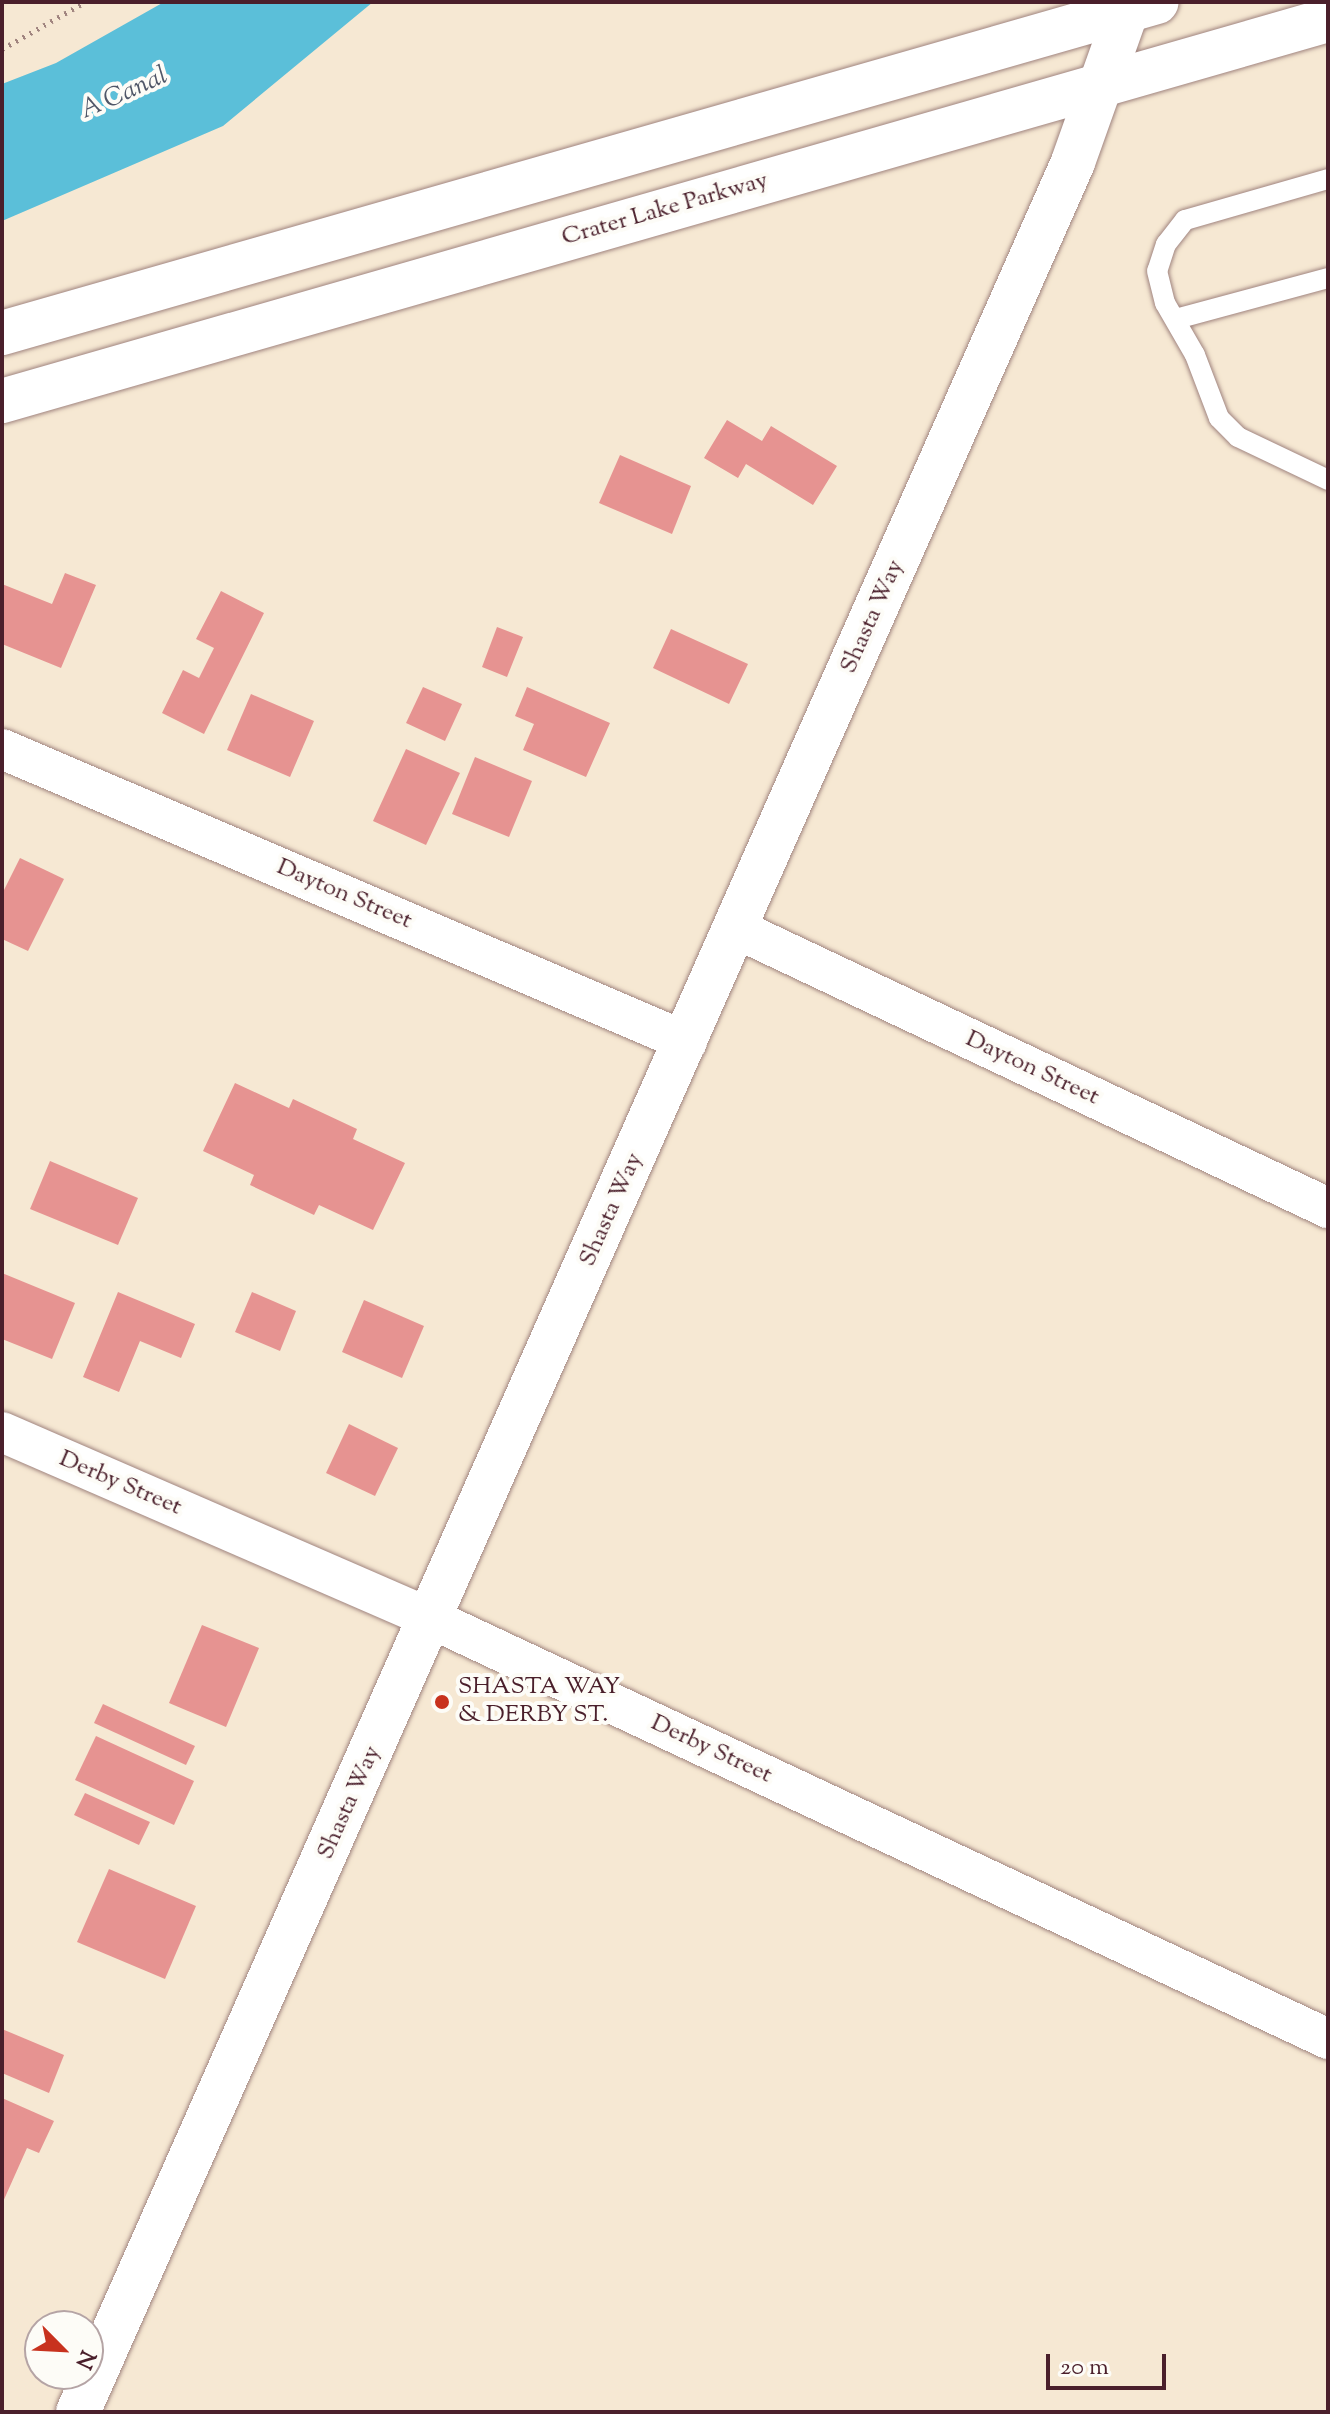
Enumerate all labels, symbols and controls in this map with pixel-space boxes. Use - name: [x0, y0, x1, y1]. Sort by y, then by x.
- water label: A Canal: [76, 61, 172, 127]
- street label: Crater Lake Parkway: [559, 167, 771, 253]
- street label: Shasta Way: [835, 556, 911, 678]
- street label: Dayton Street: [272, 854, 416, 936]
- street label: Dayton Street: [961, 1025, 1103, 1113]
- street label: Shasta Way: [574, 1149, 650, 1271]
- street label: Derby Street: [54, 1445, 186, 1523]
- place label: SHASTA WAY & DERBY ST.: [458, 1674, 620, 1730]
- marker: SHASTA WAY & DERBY ST.: [433, 1693, 451, 1711]
- street label: Derby Street: [646, 1709, 776, 1791]
- street label: Shasta Way: [312, 1742, 388, 1864]
- north arrow: [24, 2310, 104, 2390]
- scale bar: [1050, 2338, 1170, 2388]
- text: N: [66, 2344, 102, 2373]
- text: 20 m: [1060, 2351, 1109, 2385]

